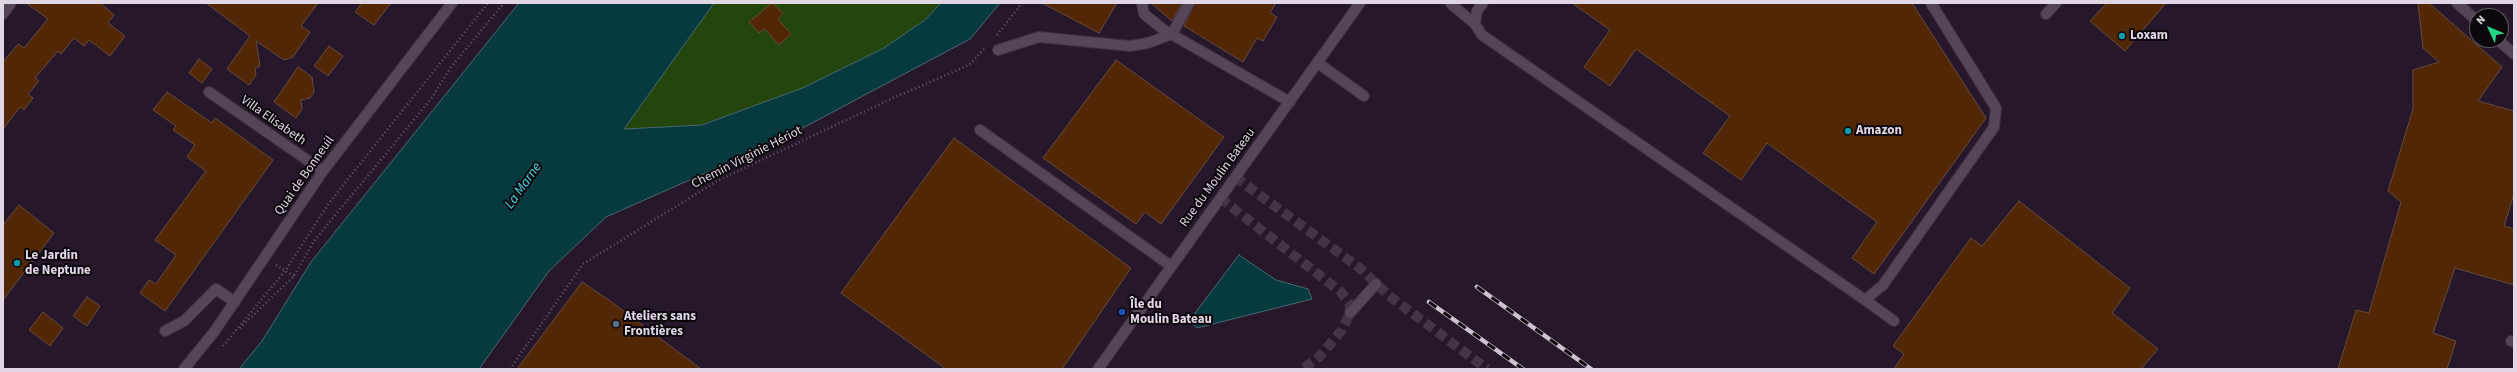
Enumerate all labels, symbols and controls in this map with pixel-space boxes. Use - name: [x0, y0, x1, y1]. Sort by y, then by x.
- north arrow: [2469, 8, 2509, 48]
- text: N: [2473, 12, 2489, 28]
- place label: Loxam: [2130, 28, 2168, 44]
- marker: Loxam: [2117, 31, 2127, 41]
- street label: Villa Elisabeth: [237, 93, 309, 149]
- street label: Chemin Virginie Hériot: [689, 123, 805, 193]
- place label: Amazon: [1856, 123, 1902, 139]
- street label: Rue du Moulin Bateau: [1177, 126, 1259, 230]
- marker: Amazon: [1843, 126, 1853, 136]
- street label: Quai de Bonneuil: [272, 133, 338, 219]
- water label: La Marne: [502, 160, 546, 212]
- place label: Le Jardin de Neptune: [25, 248, 91, 279]
- marker: Le Jardin de Neptune: [12, 258, 22, 268]
- place label: Île du Moulin Bateau: [1130, 297, 1212, 328]
- marker: Île du Moulin Bateau: [1117, 307, 1127, 317]
- place label: Ateliers sans Frontières: [624, 309, 696, 340]
- marker: Ateliers sans Frontières: [611, 319, 621, 329]

